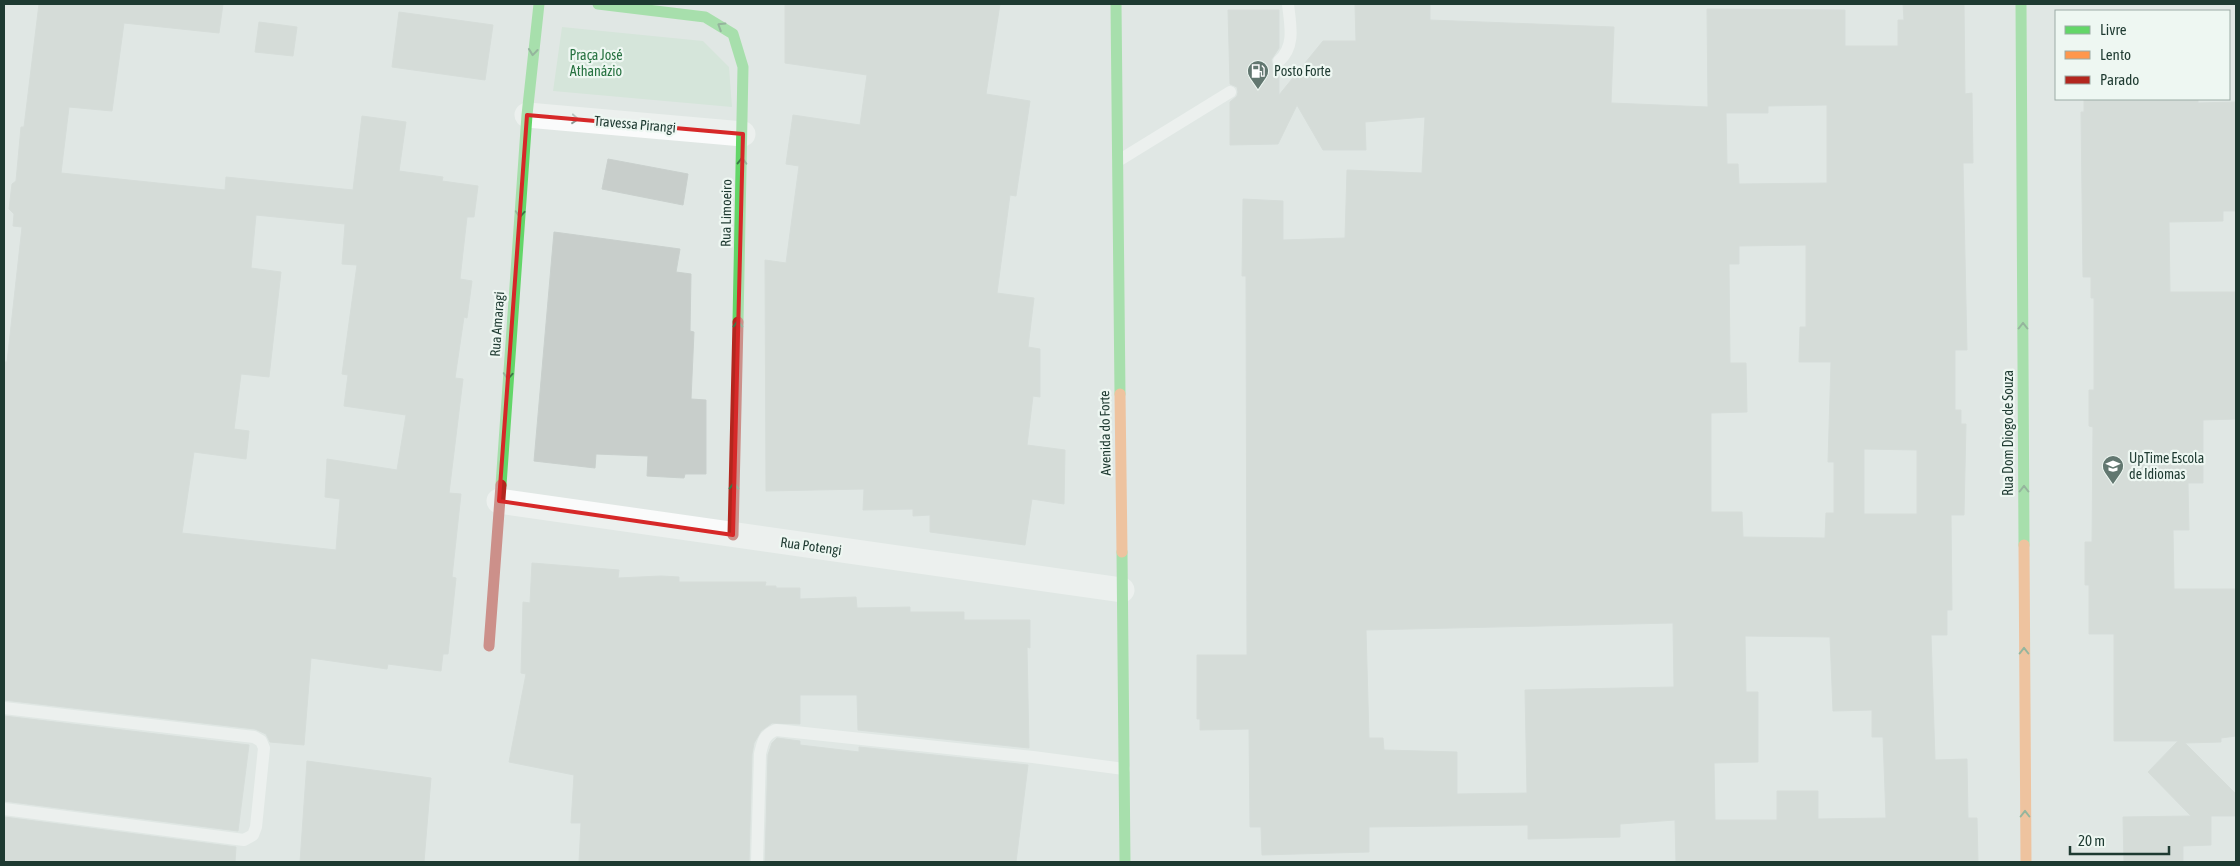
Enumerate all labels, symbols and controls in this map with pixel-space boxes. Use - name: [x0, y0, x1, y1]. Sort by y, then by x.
- legend: [2055, 10, 2230, 100]
- text: Livre: [2100, 21, 2127, 38]
- one-way arrow: [717, 23, 726, 33]
- text: Lento: [2100, 46, 2131, 63]
- park label: Praça José Athanázio: [569, 47, 623, 79]
- one-way arrow: [528, 49, 539, 57]
- fuel station icon: Posto Forte: [1246, 59, 1270, 90]
- place label: Posto Forte: [1274, 63, 1331, 79]
- text: Parado: [2100, 71, 2139, 88]
- street label: Travessa Pirangi: [593, 112, 677, 136]
- one-way arrow: [571, 113, 579, 124]
- one-way arrow: [737, 157, 747, 165]
- street label: Rua Limoeiro: [717, 179, 735, 247]
- one-way arrow: [514, 210, 525, 218]
- street label: Rua Amaragi: [487, 291, 507, 357]
- one-way arrow: [733, 320, 743, 328]
- one-way arrow: [2018, 322, 2028, 330]
- street label: Rua Dom Diogo de Souza: [2000, 370, 2016, 496]
- one-way arrow: [503, 372, 514, 380]
- street label: Avenida do Forte: [1096, 390, 1114, 476]
- place label: UpTime Escola de Idiomas: [2129, 450, 2204, 482]
- school or university icon: UpTime Escola de Idiomas: [2101, 454, 2125, 485]
- one-way arrow: [729, 482, 739, 490]
- one-way arrow: [2019, 484, 2029, 492]
- street label: Rua Potengi: [779, 534, 843, 558]
- one-way arrow: [2019, 647, 2029, 654]
- one-way arrow: [2020, 809, 2030, 817]
- scale bar: [2070, 824, 2169, 856]
- text: 20 m: [2078, 832, 2105, 849]

